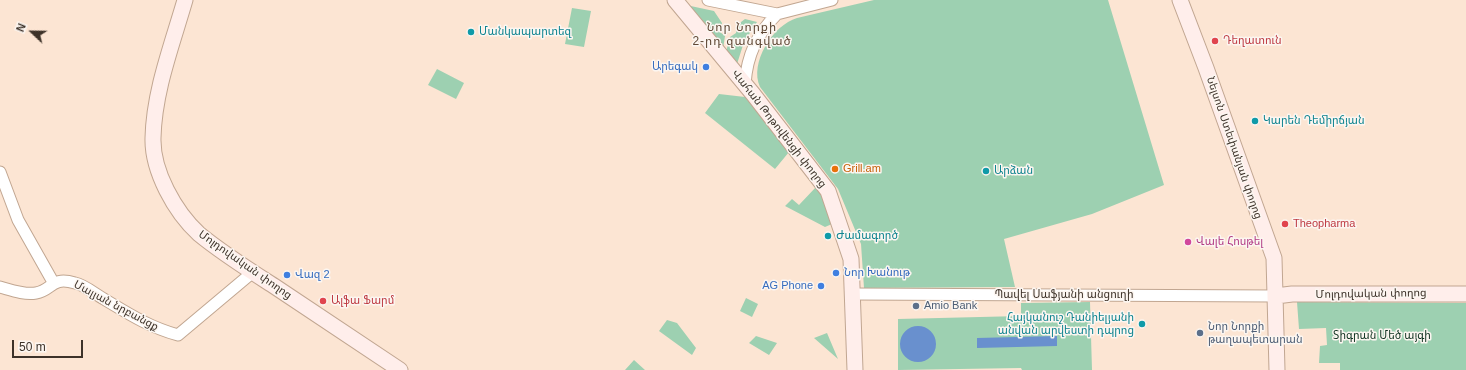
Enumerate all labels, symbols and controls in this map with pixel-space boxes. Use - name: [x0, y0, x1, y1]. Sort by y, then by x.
- north arrow: [12, 12, 52, 52]
- district label: Նոր Նորքի 2-րդ զանգված: [692, 21, 792, 49]
- text: N: [14, 22, 28, 33]
- place label: Մանկապարտեզ: [479, 25, 571, 39]
- marker: Մանկապարտեզ: [466, 27, 476, 37]
- place label: Դեղատուն: [1223, 34, 1281, 48]
- marker: Դեղատուն: [1210, 36, 1220, 46]
- place label: Արեգակ: [652, 60, 698, 74]
- marker: Արեգակ: [701, 62, 711, 72]
- street label: Վահան Թոթովենցի փողոց: [729, 67, 829, 191]
- street label: Նելսոն Ստեփանյան փողոց: [1203, 75, 1265, 221]
- place label: Կարեն Դեմիրճյան: [1263, 114, 1365, 128]
- marker: Կարեն Դեմիրճյան: [1250, 116, 1260, 126]
- place label: Grill.am: [843, 162, 881, 176]
- marker: Grill.am: [830, 164, 840, 174]
- place label: Արձան: [994, 164, 1033, 178]
- marker: Արձան: [981, 166, 991, 176]
- place label: Theopharma: [1293, 217, 1355, 231]
- marker: Theopharma: [1280, 219, 1290, 229]
- street label: Մոլդովական փողոց: [196, 228, 294, 302]
- place label: Ժամագործ: [836, 229, 898, 243]
- marker: Ժամագործ: [823, 231, 833, 241]
- place label: Վալե Հոսթել: [1196, 235, 1263, 249]
- marker: Վալե Հոսթել: [1183, 237, 1193, 247]
- place label: Նոր Խանութ: [844, 266, 910, 280]
- place label: Վազ 2: [295, 268, 330, 282]
- marker: Նոր Խանութ: [831, 268, 841, 278]
- marker: Վազ 2: [282, 270, 292, 280]
- street label: Մալյան նրբանցք: [71, 278, 161, 334]
- place label: AG Phone: [762, 279, 813, 293]
- marker: AG Phone: [816, 281, 826, 291]
- street label: Մոլդովական փողոց: [1315, 286, 1427, 302]
- street label: Պավել Սաֆյանի անցուղի: [994, 288, 1134, 302]
- place label: Ալֆա Ֆարմ: [331, 294, 394, 308]
- marker: Ալֆա Ֆարմ: [318, 296, 328, 306]
- place label: Amio Bank: [924, 299, 977, 313]
- marker: Amio Bank: [911, 301, 921, 311]
- place label: Հայկանուշ Դանիելյանի անվան արվեստի դպրոց: [998, 311, 1134, 337]
- marker: Հայկանուշ Դանիելյանի անվան արվեստի դպրոց: [1137, 319, 1147, 329]
- place label: Նոր Նորքի թաղապետարան: [1208, 320, 1303, 346]
- marker: Նոր Նորքի թաղապետարան: [1195, 328, 1205, 338]
- park label: Տիգրան Մեծ այգի: [1333, 329, 1431, 343]
- scale bar: [14, 332, 85, 358]
- text: 50 m: [19, 340, 46, 354]

